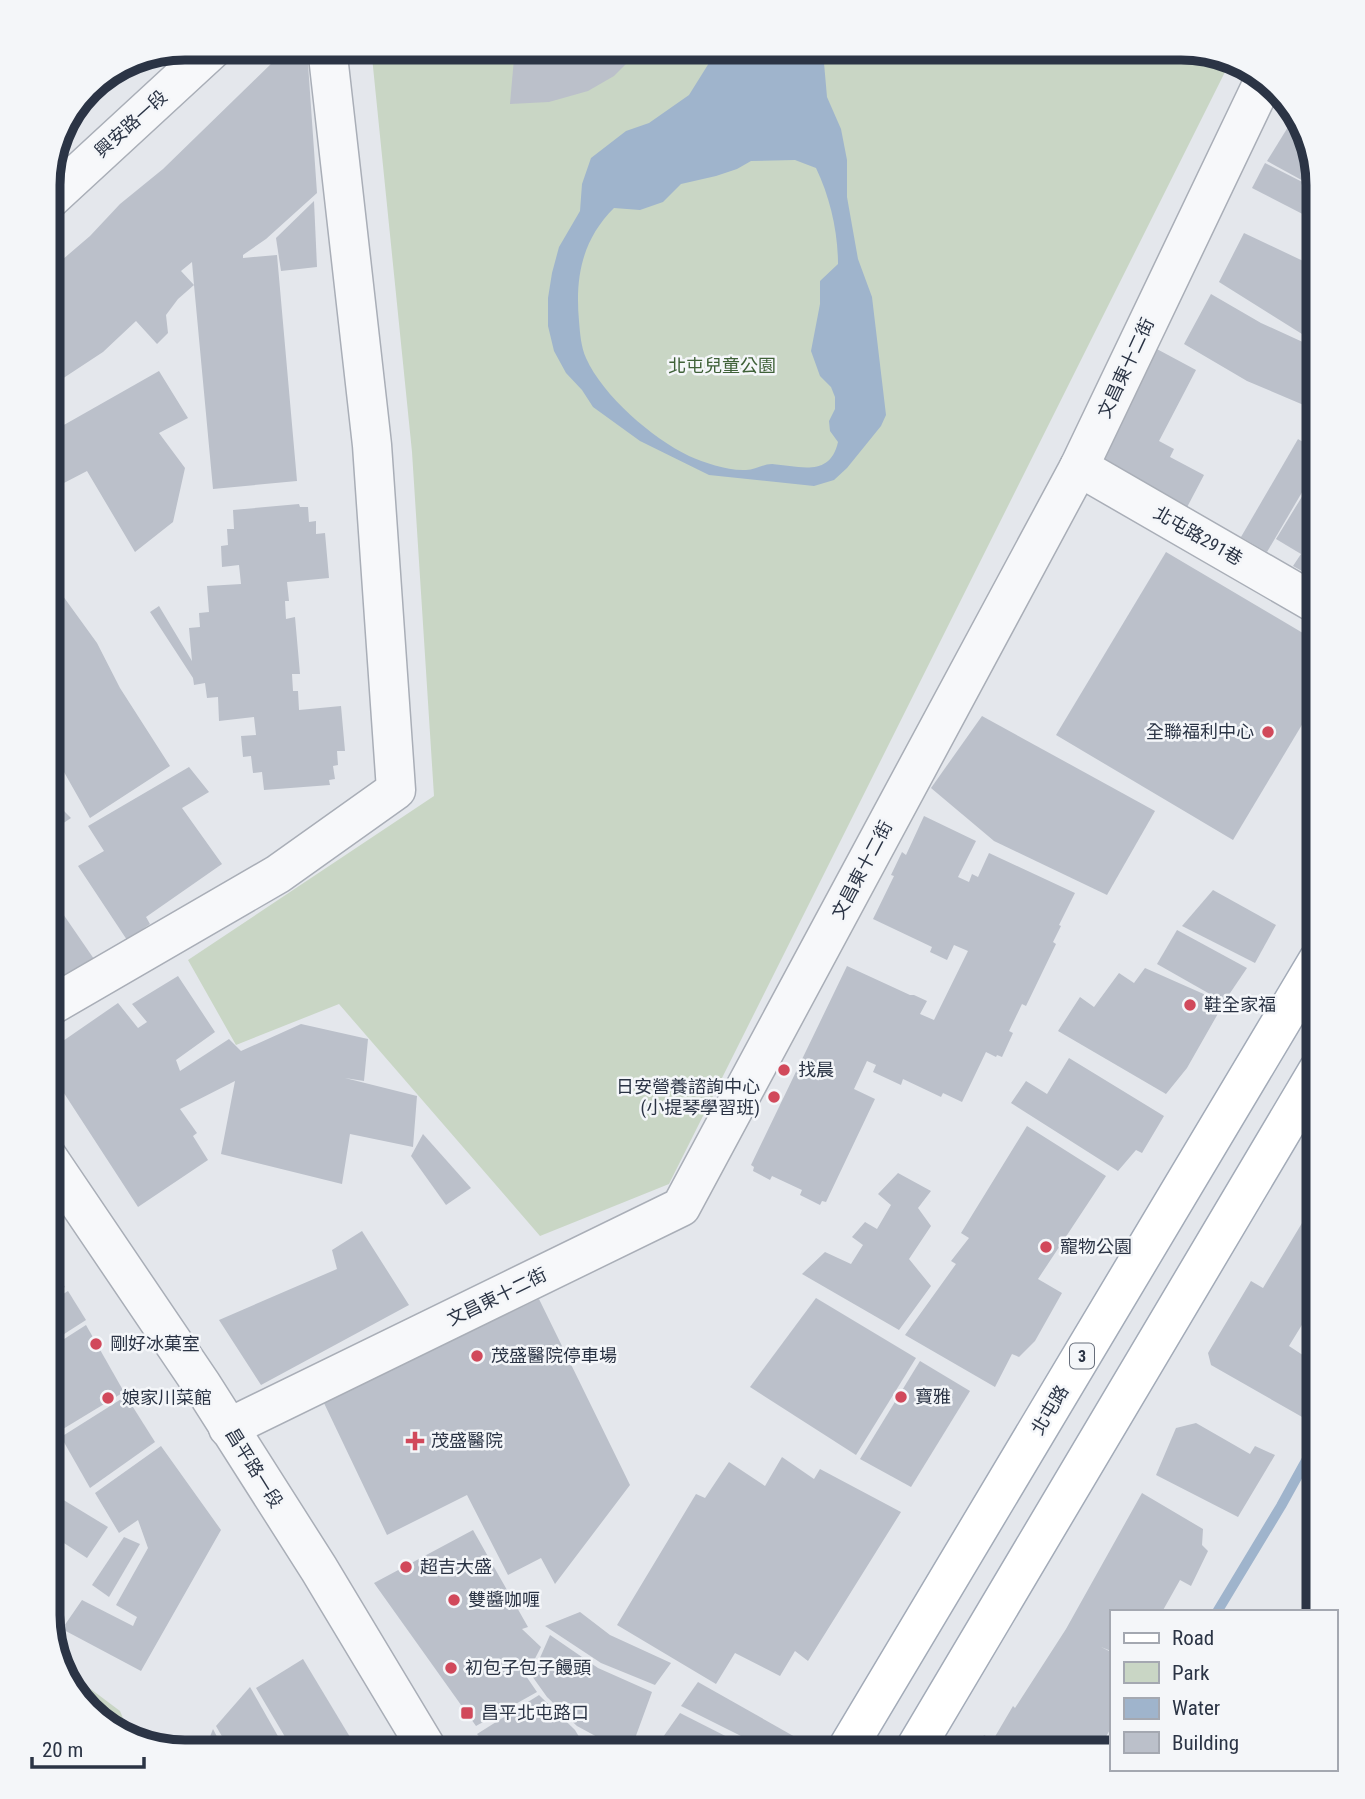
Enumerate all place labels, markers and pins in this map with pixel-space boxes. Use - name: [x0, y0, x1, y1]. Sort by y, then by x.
- place label: 全聯福利中心: [1146, 721, 1254, 742]
- marker: 全聯福利中心: [1260, 724, 1276, 740]
- place label: 鞋全家福: [1204, 994, 1276, 1015]
- marker: 鞋全家福: [1182, 997, 1198, 1013]
- place label: 找晨: [798, 1059, 834, 1080]
- marker: 找晨: [776, 1062, 792, 1078]
- place label: 日安營養諮詢中心 (小提琴學習班): [616, 1076, 760, 1119]
- marker: 日安營養諮詢中心 (小提琴學習班): [766, 1089, 782, 1105]
- place label: 寵物公園: [1060, 1236, 1132, 1257]
- marker: 寵物公園: [1038, 1239, 1054, 1255]
- place label: 剛好冰菓室: [110, 1333, 200, 1354]
- marker: 剛好冰菓室: [88, 1336, 104, 1352]
- place label: 茂盛醫院停車場: [491, 1345, 617, 1366]
- marker: 茂盛醫院停車場: [469, 1348, 485, 1364]
- place label: 寶雅: [915, 1386, 951, 1407]
- place label: 娘家川菜館: [122, 1387, 212, 1408]
- marker: 寶雅: [893, 1389, 909, 1405]
- marker: 娘家川菜館: [100, 1390, 116, 1406]
- place label: 茂盛醫院: [431, 1430, 503, 1451]
- marker: 茂盛醫院: [405, 1431, 425, 1451]
- place label: 超吉大盛: [420, 1556, 492, 1577]
- marker: 超吉大盛: [398, 1559, 414, 1575]
- place label: 雙醬咖喱: [468, 1589, 540, 1610]
- marker: 雙醬咖喱: [446, 1592, 462, 1608]
- place label: 初包子包子饅頭: [465, 1657, 591, 1678]
- marker: 初包子包子饅頭: [443, 1660, 459, 1676]
- place label: 昌平北屯路口: [481, 1702, 589, 1723]
- marker: 昌平北屯路口: [459, 1705, 475, 1721]

